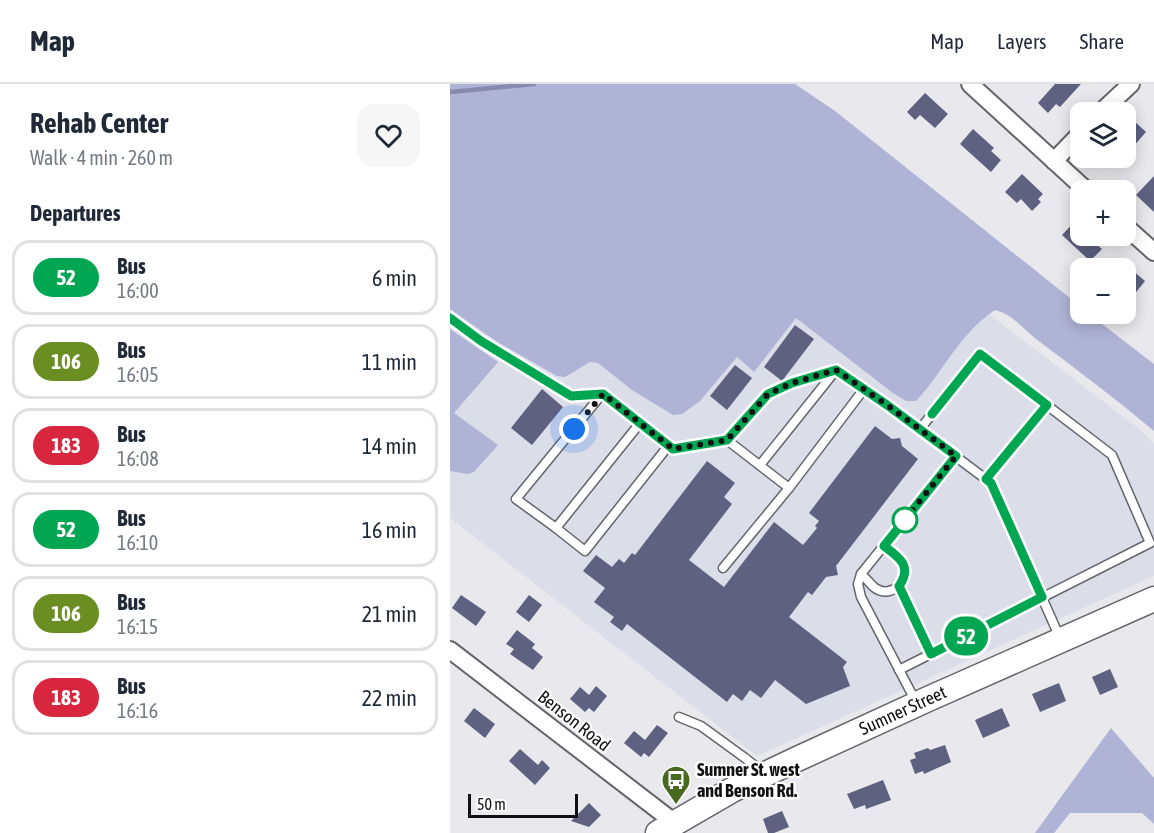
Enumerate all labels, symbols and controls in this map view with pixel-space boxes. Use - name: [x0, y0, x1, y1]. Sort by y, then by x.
- text: Map: [30, 25, 75, 57]
- text: Map: [930, 29, 964, 53]
- text: Layers: [997, 29, 1047, 53]
- text: Share: [1080, 29, 1124, 53]
- map controls: [1070, 102, 1136, 324]
- button: layers: [1070, 102, 1136, 168]
- button: heart: [357, 104, 420, 167]
- text: Rehab Center: [30, 107, 168, 139]
- text: Walk · 4 min · 260 m: [30, 146, 173, 169]
- button: +: [1070, 180, 1136, 246]
- text: Departures: [30, 200, 120, 226]
- text: Bus: [117, 253, 146, 279]
- button: −: [1070, 258, 1136, 324]
- text: 52: [56, 265, 76, 289]
- text: 6 min: [372, 265, 417, 291]
- text: 16:00: [117, 279, 159, 302]
- text: Bus: [117, 337, 146, 363]
- text: 106: [51, 349, 81, 373]
- text: 11 min: [362, 349, 417, 375]
- text: 16:05: [117, 363, 159, 386]
- your location: [559, 414, 589, 444]
- text: Bus: [117, 421, 146, 447]
- text: 183: [51, 433, 81, 457]
- text: 14 min: [362, 433, 417, 459]
- text: 16:08: [117, 447, 159, 470]
- text: Bus: [117, 505, 146, 531]
- unlabelled marker: [892, 507, 918, 533]
- text: 52: [56, 517, 76, 541]
- text: 16 min: [362, 517, 417, 543]
- text: 16:10: [117, 531, 158, 554]
- text: Bus: [117, 589, 146, 615]
- text: 106: [51, 601, 81, 625]
- text: 21 min: [362, 601, 417, 627]
- text: 16:15: [117, 615, 158, 638]
- line badge: 52: [939, 616, 993, 656]
- text: 52: [956, 624, 976, 648]
- text: Bus: [117, 673, 146, 699]
- street label: Sumner Street: [856, 681, 949, 739]
- text: 183: [51, 685, 81, 709]
- text: 22 min: [362, 685, 417, 711]
- street label: Benson Road: [534, 686, 615, 755]
- text: 16:16: [117, 699, 158, 722]
- place label: Sumner St. west and Benson Rd.: [697, 759, 800, 801]
- bus stop icon: Sumner St. west and Benson Rd.: [660, 764, 692, 806]
- scale bar: [468, 791, 578, 818]
- text: 50 m: [477, 795, 506, 813]

